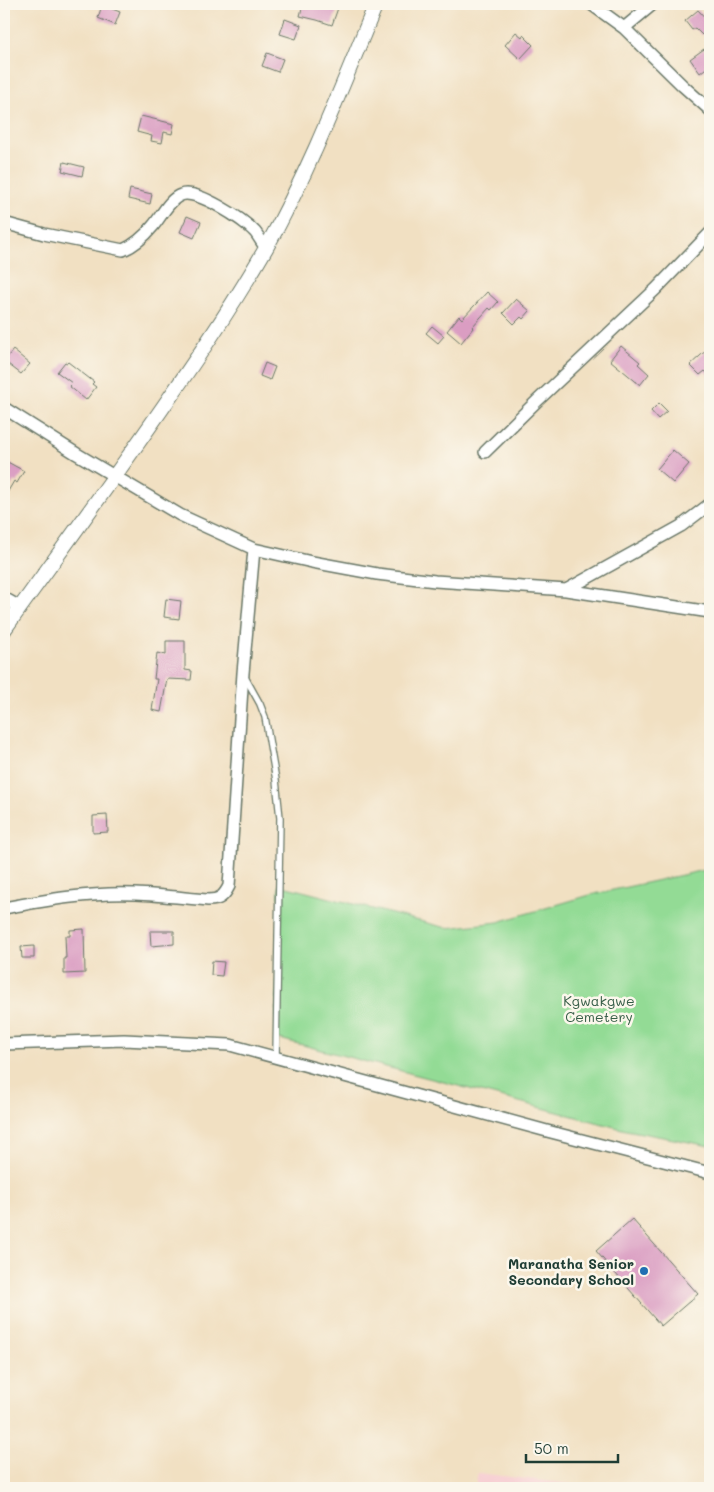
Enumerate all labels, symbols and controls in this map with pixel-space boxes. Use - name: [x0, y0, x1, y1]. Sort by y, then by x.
- park label: Kgwakgwe Cemetery: [563, 991, 635, 1026]
- place label: Maranatha Senior Secondary School: [508, 1254, 634, 1289]
- marker: Maranatha Senior Secondary School: [638, 1265, 650, 1277]
- scale bar: [526, 1432, 619, 1464]
- text: 50 m: [534, 1438, 569, 1458]

